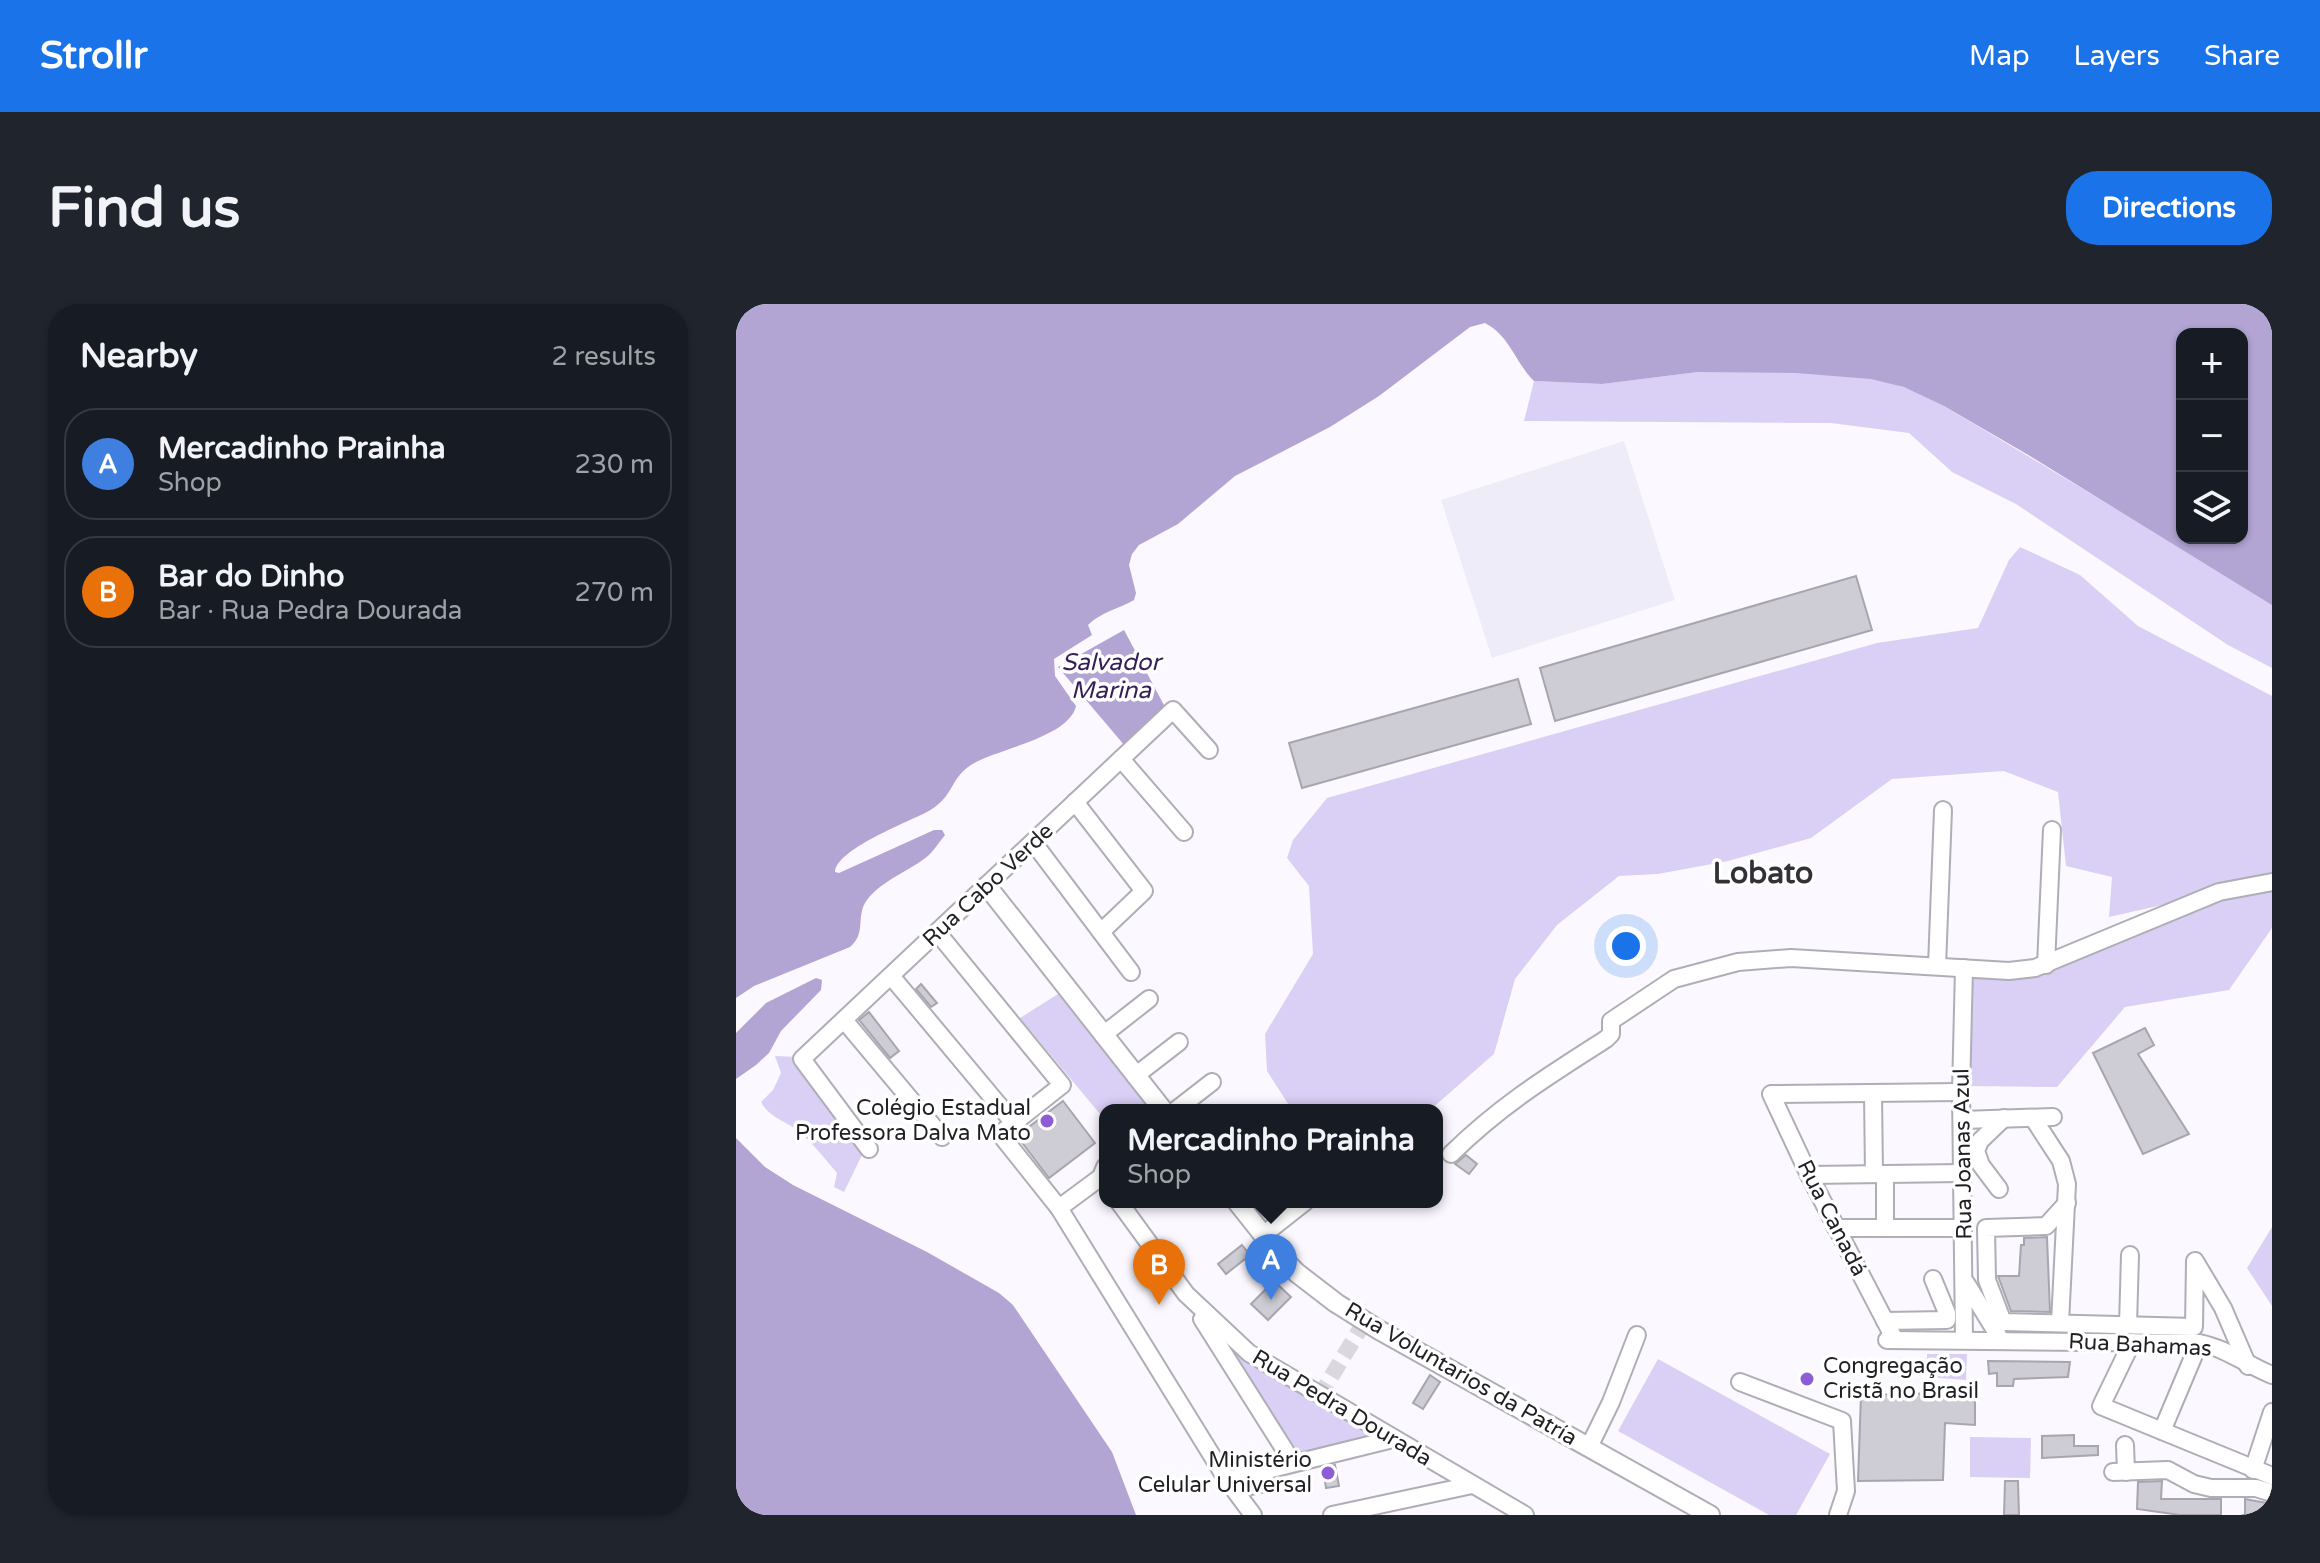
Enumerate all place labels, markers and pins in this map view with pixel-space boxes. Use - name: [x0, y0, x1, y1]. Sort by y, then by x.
- place label: Colégio Estadual Professora Dalva Mato: [795, 1095, 1031, 1146]
- marker: Colégio Estadual Professora Dalva Mato: [1038, 1112, 1056, 1130]
- pin: A: [1245, 1234, 1297, 1300]
- pin: B: [1133, 1239, 1185, 1305]
- place label: Congregação Cristã no Brasil: [1823, 1353, 1979, 1404]
- marker: Congregação Cristã no Brasil: [1798, 1370, 1816, 1388]
- place label: Ministério Celular Universal: [1138, 1447, 1312, 1498]
- marker: Ministério Celular Universal: [1319, 1464, 1337, 1482]

